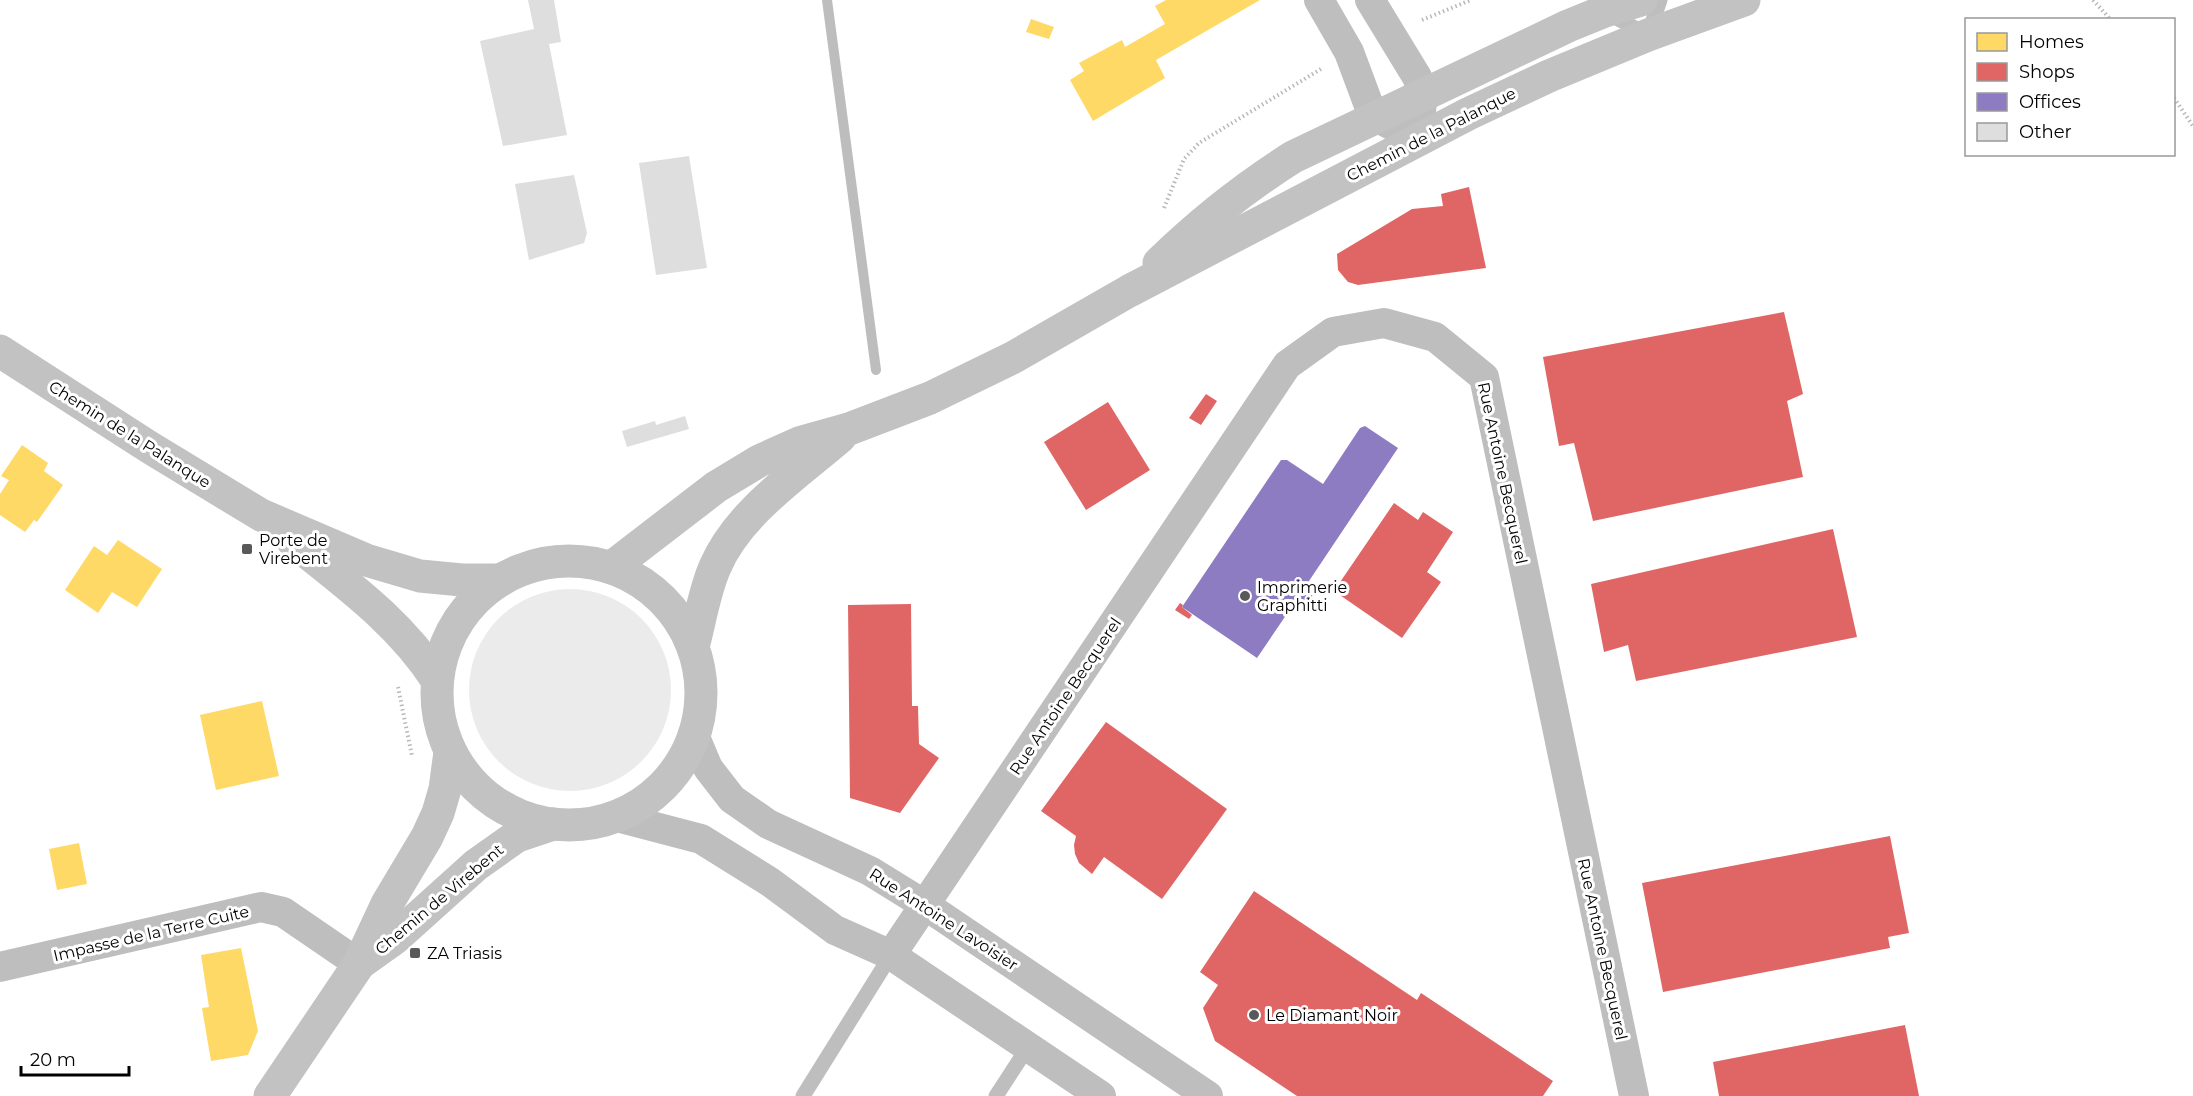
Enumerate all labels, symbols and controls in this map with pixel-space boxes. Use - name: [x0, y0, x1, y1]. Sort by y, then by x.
- legend: [1965, 18, 2175, 156]
- text: Homes: [2019, 31, 2084, 53]
- text: Shops: [2019, 61, 2075, 83]
- street label: Chemin de la Palanque: [1343, 83, 1519, 185]
- text: Offices: [2019, 91, 2081, 113]
- text: Other: [2019, 121, 2072, 143]
- street label: Chemin de la Palanque: [45, 377, 214, 492]
- street label: Rue Antoine Becquerel: [1474, 380, 1531, 566]
- place label: Porte de Virebent: [259, 531, 328, 568]
- marker: Porte de Virebent: [240, 542, 254, 556]
- place label: Imprimerie Graphitti: [1257, 578, 1347, 615]
- marker: Imprimerie Graphitti: [1238, 589, 1252, 603]
- street label: Rue Antoine Becquerel: [1006, 614, 1125, 779]
- street label: Chemin de Virebent: [371, 840, 508, 959]
- street label: Rue Antoine Becquerel: [1574, 856, 1631, 1042]
- street label: Rue Antoine Lavoisier: [866, 864, 1022, 975]
- street label: Impasse de la Terre Cuite: [51, 902, 251, 965]
- place label: ZA Triasis: [427, 944, 502, 963]
- marker: ZA Triasis: [408, 946, 422, 960]
- place label: Le Diamant Noir: [1266, 1006, 1398, 1025]
- marker: Le Diamant Noir: [1247, 1008, 1261, 1022]
- scale bar: [21, 1039, 129, 1077]
- text: 20 m: [30, 1049, 76, 1071]

